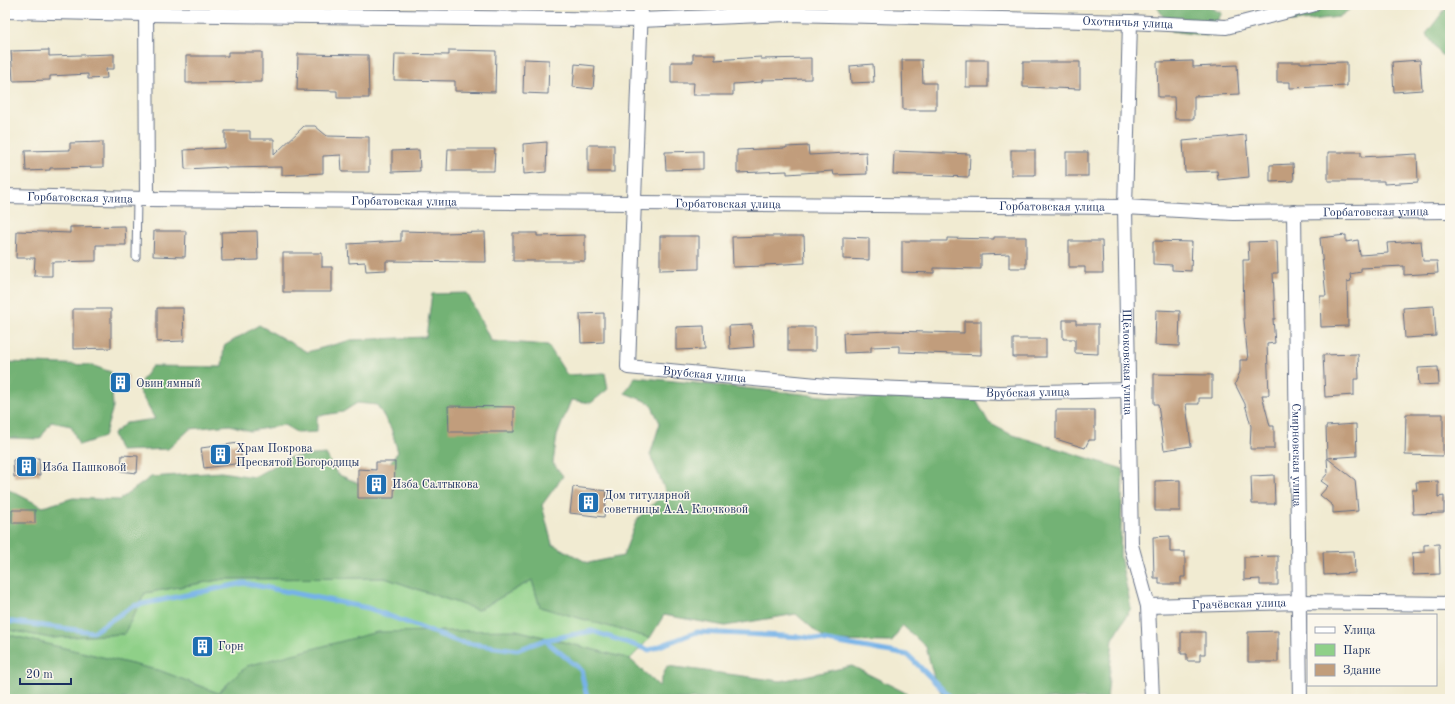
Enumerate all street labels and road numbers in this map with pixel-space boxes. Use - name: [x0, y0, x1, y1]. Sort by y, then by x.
- street label: Охотничья улица: [1082, 16, 1173, 31]
- street label: Горбатовская улица: [27, 191, 133, 206]
- street label: Горбатовская улица: [351, 196, 457, 209]
- street label: Горбатовская улица: [675, 198, 781, 211]
- street label: Горбатовская улица: [999, 201, 1105, 214]
- street label: Горбатовская улица: [1323, 206, 1429, 219]
- street label: Щёлоковская улица: [1120, 309, 1134, 415]
- street label: Врубская улица: [662, 365, 747, 385]
- street label: Врубская улица: [985, 386, 1070, 400]
- street label: Смирновская улица: [1289, 403, 1303, 507]
- street label: Грачёвская улица: [1191, 597, 1287, 612]

